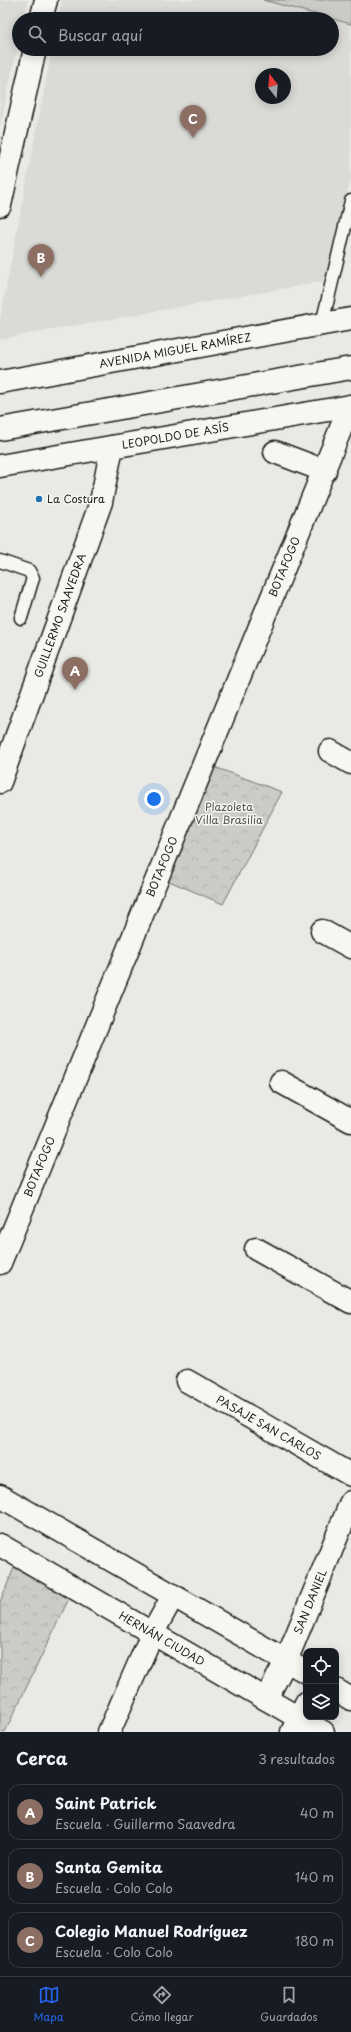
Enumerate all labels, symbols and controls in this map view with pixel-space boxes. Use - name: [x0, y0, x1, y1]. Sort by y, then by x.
- search box: [12, 12, 339, 56]
- icon: search: [26, 23, 48, 45]
- text: Buscar aquí: [58, 23, 142, 46]
- north arrow: [255, 68, 291, 104]
- pin: C: [180, 105, 206, 138]
- pin: B: [28, 244, 54, 277]
- street label: AVENIDA MIGUEL RAMÍREZ: [98, 328, 253, 372]
- street label: LEOPOLDO DE ASÍS: [121, 418, 230, 453]
- place label: La Costura: [47, 490, 105, 507]
- marker: La Costura: [34, 494, 44, 504]
- street label: BOTAFOGO: [264, 534, 304, 600]
- street label: GUILLERMO SAAVEDRA: [31, 552, 89, 680]
- pin: A: [62, 657, 88, 690]
- your location: [144, 789, 164, 809]
- park label: Plazoleta Villa Brasilia: [195, 798, 263, 828]
- street label: BOTAFOGO: [141, 834, 181, 900]
- street label: BOTAFOGO: [19, 1134, 59, 1199]
- street label: PASAJE SAN CARLOS: [213, 1390, 324, 1464]
- street label: SAN DANIEL: [289, 1567, 331, 1637]
- street label: HERNÁN CIUDAD: [116, 1607, 208, 1670]
- map controls: [303, 1648, 339, 1720]
- button: locate: [303, 1648, 339, 1684]
- button: layers: [303, 1684, 339, 1720]
- text: Cerca: [16, 1745, 67, 1771]
- text: 3 resultados: [258, 1749, 335, 1768]
- text: Saint Patrick: [55, 1791, 156, 1814]
- text: A: [25, 1803, 35, 1822]
- text: 40 m: [300, 1803, 334, 1822]
- text: Escuela · Guillermo Saavedra: [55, 1814, 236, 1833]
- text: Santa Gemita: [55, 1855, 163, 1878]
- text: B: [26, 1867, 34, 1886]
- text: 140 m: [295, 1867, 334, 1886]
- text: Escuela · Colo Colo: [55, 1878, 173, 1897]
- text: Colegio Manuel Rodríguez: [55, 1919, 248, 1942]
- text: C: [25, 1931, 35, 1950]
- text: 180 m: [295, 1931, 334, 1950]
- text: Escuela · Colo Colo: [55, 1942, 173, 1961]
- tab: Mapa: [33, 1984, 64, 2025]
- tab: Cómo llegar: [131, 1984, 193, 2025]
- tab: Guardados: [260, 1984, 318, 2025]

